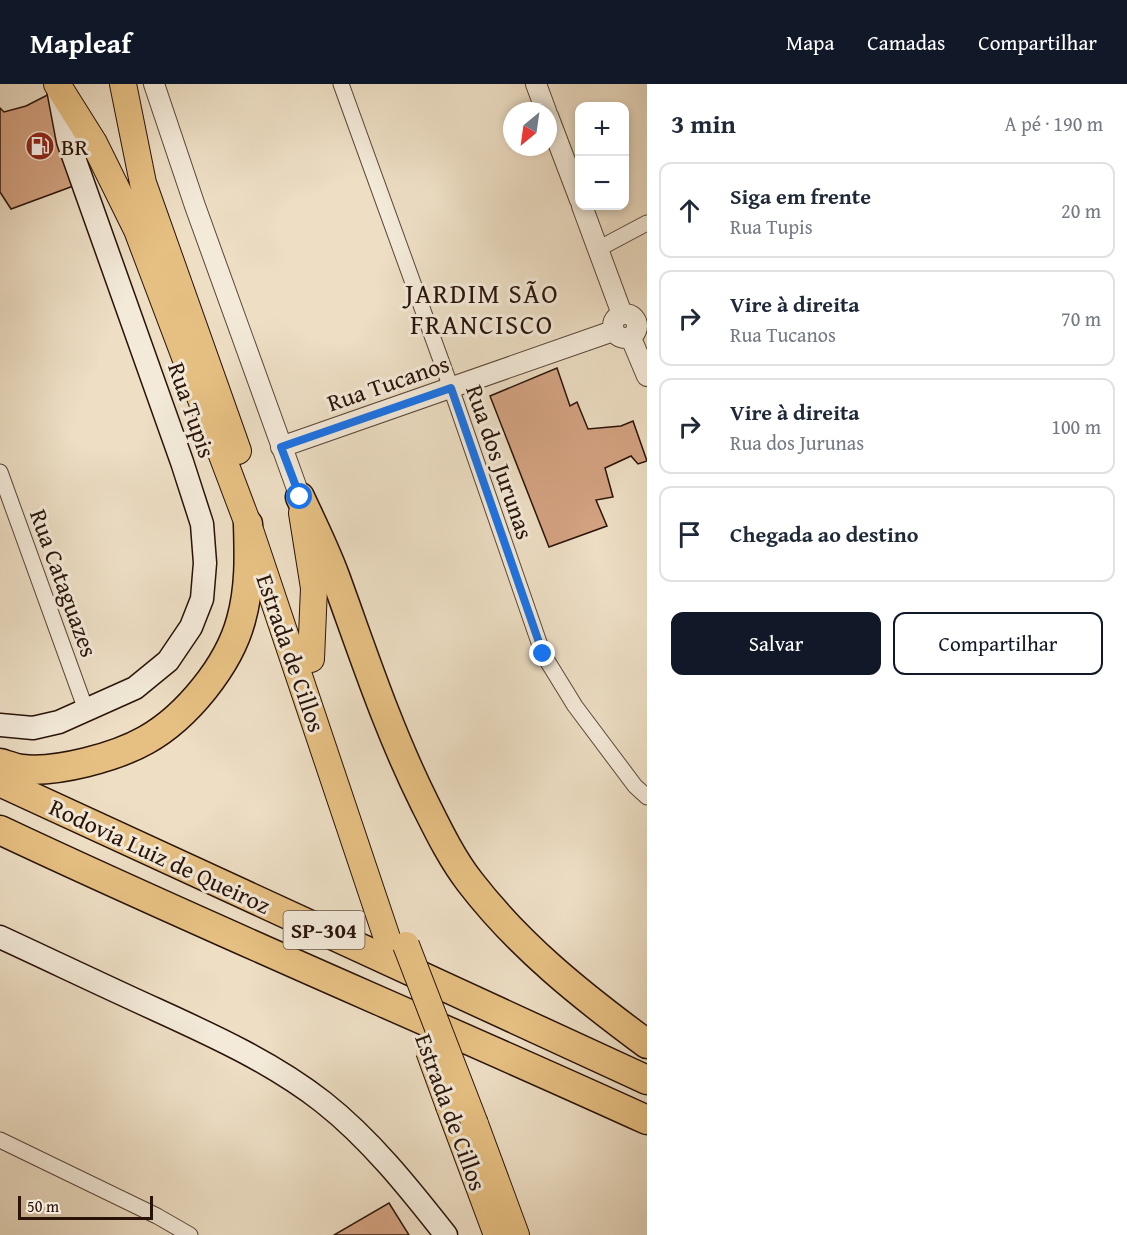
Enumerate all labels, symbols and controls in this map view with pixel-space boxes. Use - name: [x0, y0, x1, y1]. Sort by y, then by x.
- text: Mapleaf: [30, 22, 131, 63]
- text: Mapa: [786, 27, 834, 58]
- text: Camadas: [867, 27, 945, 58]
- text: Compartilhar: [978, 27, 1097, 58]
- north arrow: [503, 102, 557, 156]
- map controls: [575, 102, 629, 210]
- button: +: [575, 102, 629, 156]
- text: 3 min: [671, 104, 736, 143]
- text: A pé · 190 m: [1005, 109, 1103, 138]
- place label: BR: [61, 129, 89, 164]
- fuel station icon: BR: [24, 130, 56, 162]
- button: −: [575, 156, 629, 210]
- text: Siga em frente: [730, 180, 871, 212]
- icon: ahead: [673, 194, 706, 227]
- text: 20 m: [1061, 196, 1101, 225]
- text: Rua Tupis: [730, 212, 813, 241]
- district label: JARDIM SÃO FRANCISCO: [402, 273, 559, 344]
- text: Vire à direita: [730, 288, 860, 320]
- icon: right: [673, 302, 706, 335]
- text: 70 m: [1061, 304, 1101, 333]
- text: Rua Tucanos: [730, 320, 836, 349]
- street label: Rua Tucanos: [322, 346, 454, 420]
- street label: Rua Tupis: [159, 357, 225, 463]
- street label: Rua dos Jurunas: [457, 380, 543, 544]
- text: Vire à direita: [730, 396, 860, 428]
- icon: right: [673, 410, 706, 443]
- text: 100 m: [1051, 412, 1101, 441]
- text: Rua dos Jurunas: [730, 428, 864, 457]
- route start: [286, 483, 312, 509]
- street label: Rua Cataguazes: [21, 504, 107, 662]
- icon: arrive: [673, 518, 706, 551]
- text: Chegada ao destino: [730, 518, 918, 550]
- street label: Estrada de Cillos: [248, 569, 334, 737]
- button: Salvar: [671, 612, 881, 675]
- button: Compartilhar: [893, 612, 1103, 675]
- route end: [529, 640, 555, 666]
- street label: Rodovia Luiz de Queiroz: [44, 789, 276, 923]
- road number: SP-304: [284, 911, 364, 949]
- street label: Estrada de Cillos: [406, 1029, 496, 1195]
- scale bar: [18, 1193, 153, 1220]
- text: 50 m: [27, 1194, 59, 1218]

